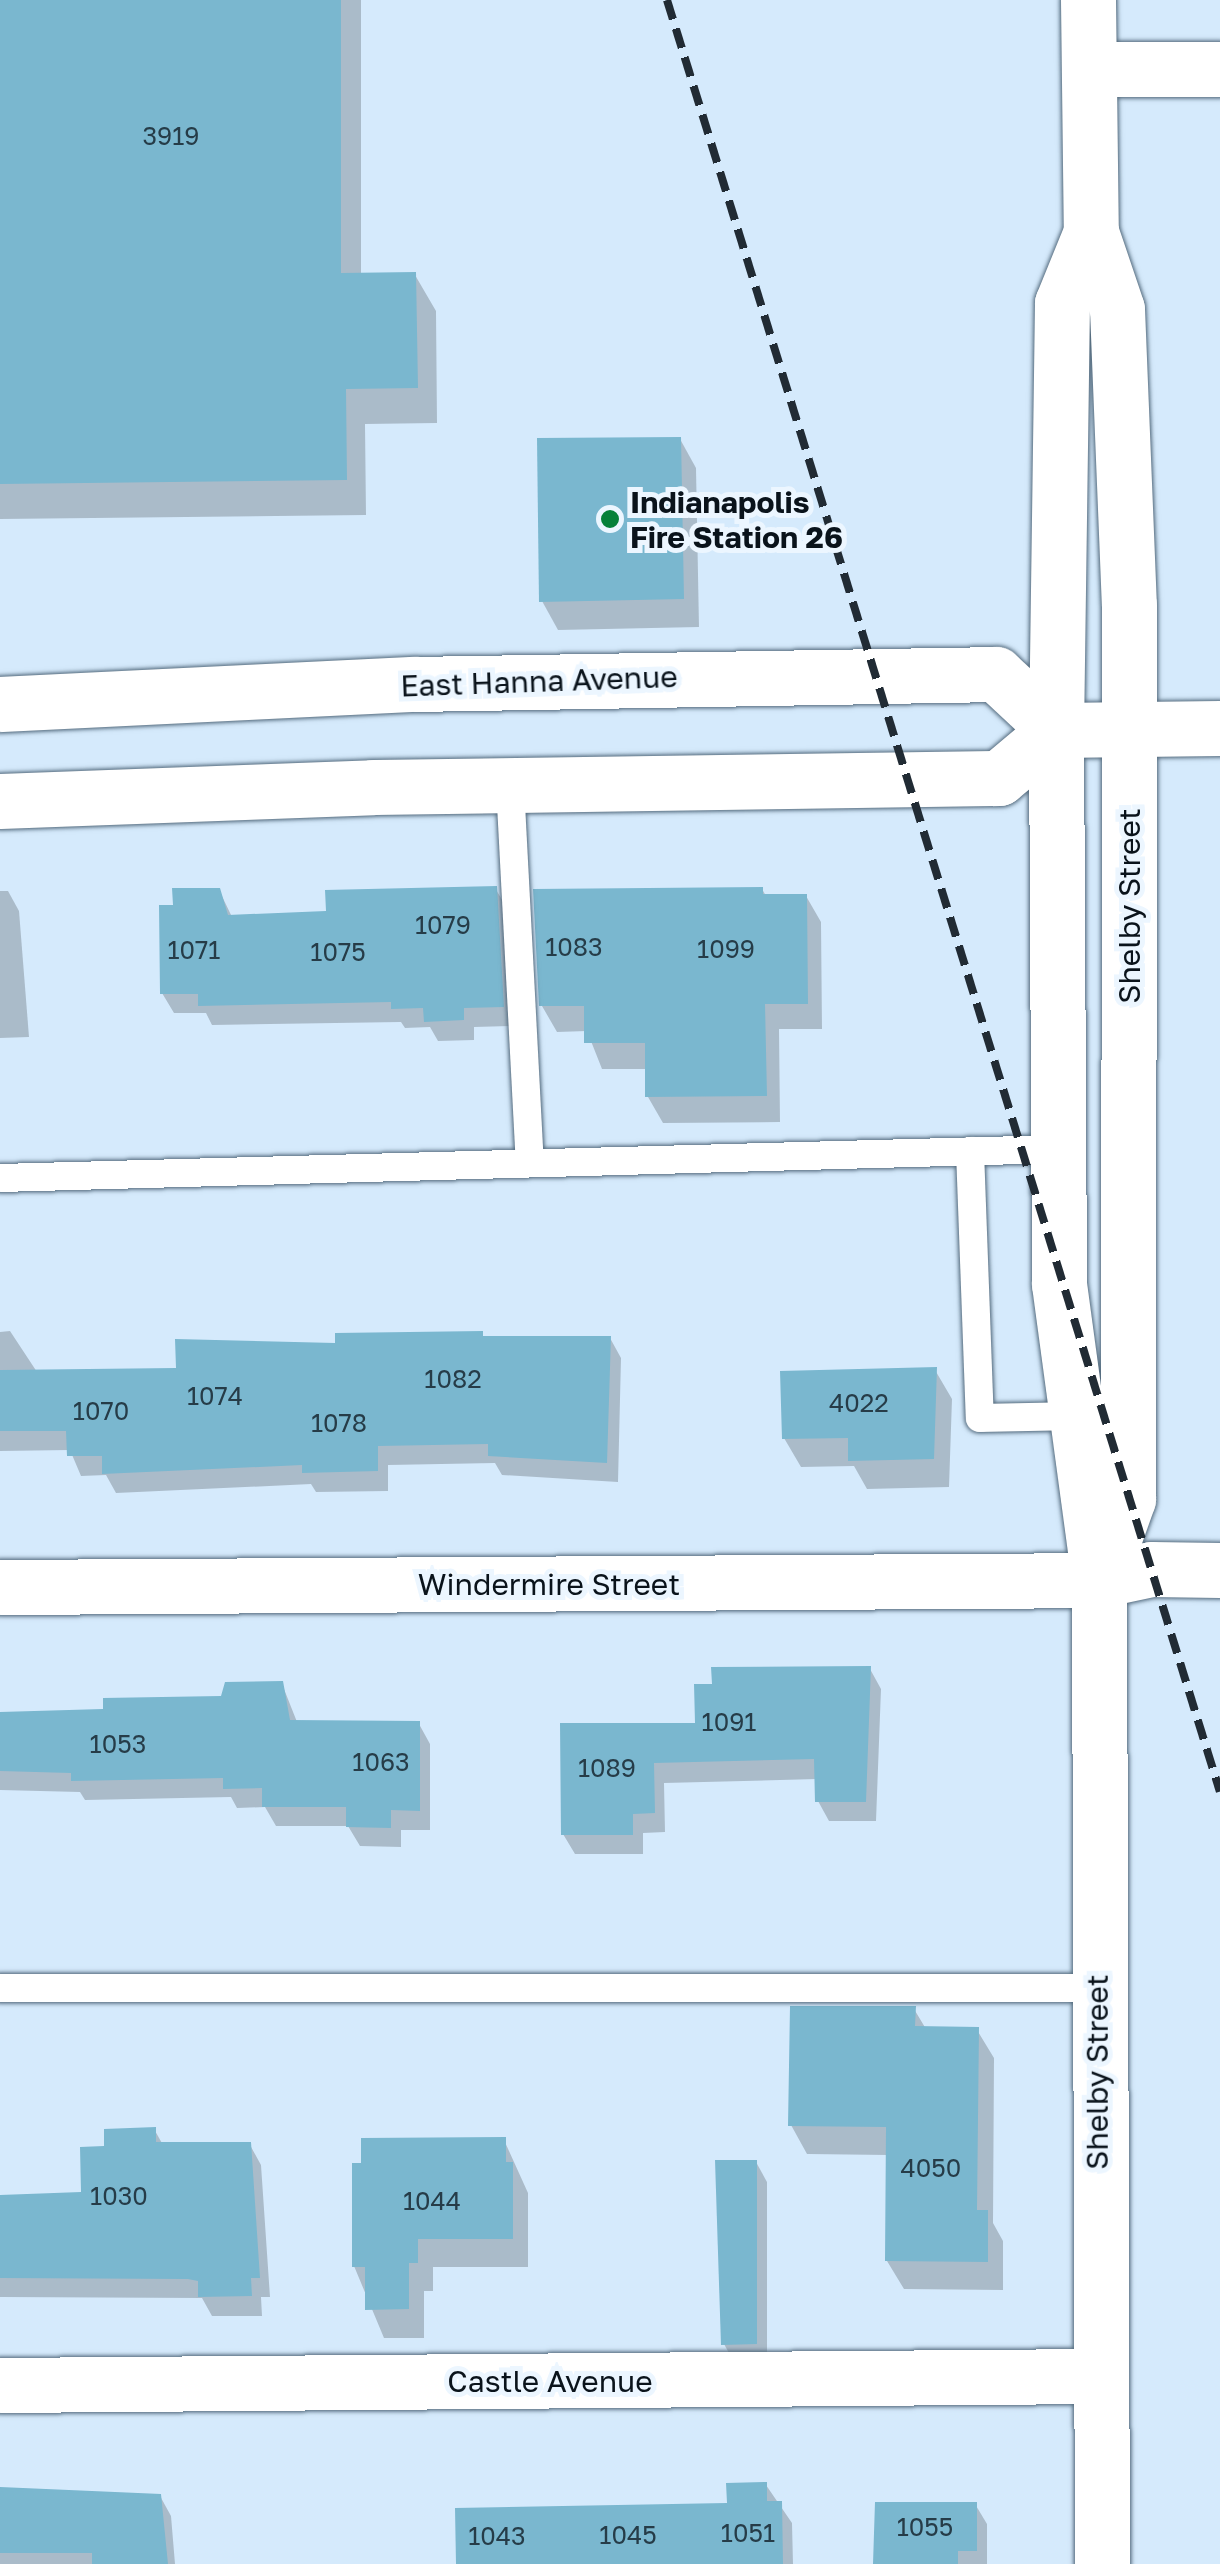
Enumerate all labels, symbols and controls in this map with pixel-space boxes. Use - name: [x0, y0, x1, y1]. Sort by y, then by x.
- house number: 3919: [143, 121, 199, 151]
- place label: Indianapolis Fire Station 26: [630, 484, 843, 554]
- marker: Indianapolis Fire Station 26: [599, 508, 621, 530]
- street label: East Hanna Avenue: [400, 658, 678, 704]
- street label: Shelby Street: [1111, 808, 1147, 1004]
- house number: 1079: [415, 910, 471, 940]
- house number: 1083: [545, 932, 603, 962]
- house number: 1099: [697, 934, 755, 964]
- house number: 1071: [168, 935, 220, 965]
- house number: 1075: [310, 937, 366, 967]
- house number: 1082: [424, 1364, 482, 1394]
- house number: 1074: [187, 1381, 243, 1411]
- house number: 4022: [829, 1388, 889, 1418]
- house number: 1070: [73, 1396, 129, 1426]
- house number: 1078: [311, 1408, 367, 1438]
- street label: Windermire Street: [418, 1566, 680, 1602]
- house number: 1091: [702, 1707, 756, 1737]
- house number: 1053: [90, 1729, 146, 1759]
- house number: 1063: [352, 1747, 410, 1777]
- house number: 1089: [578, 1753, 636, 1783]
- street label: Shelby Street: [1079, 1974, 1115, 2170]
- house number: 4050: [901, 2153, 961, 2183]
- house number: 1030: [90, 2181, 148, 2211]
- house number: 1044: [403, 2186, 461, 2216]
- street label: Castle Avenue: [447, 2363, 653, 2399]
- house number: 1055: [897, 2512, 953, 2542]
- house number: 1051: [721, 2518, 775, 2548]
- house number: 1045: [599, 2520, 657, 2550]
- house number: 1043: [468, 2521, 526, 2551]

